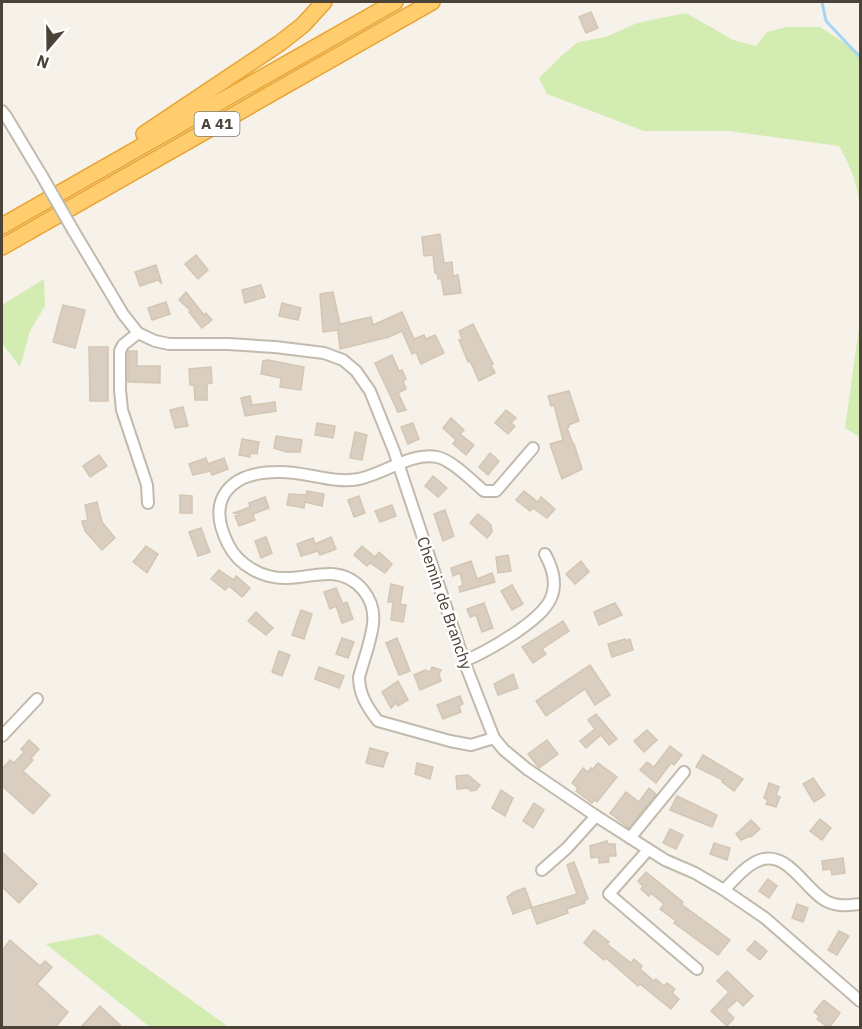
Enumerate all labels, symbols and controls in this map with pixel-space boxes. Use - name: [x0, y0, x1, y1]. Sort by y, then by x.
- north arrow: [18, 18, 78, 78]
- text: N: [34, 51, 52, 73]
- road number: A 41: [194, 112, 240, 136]
- street label: Chemin de Branchy: [413, 534, 477, 672]

